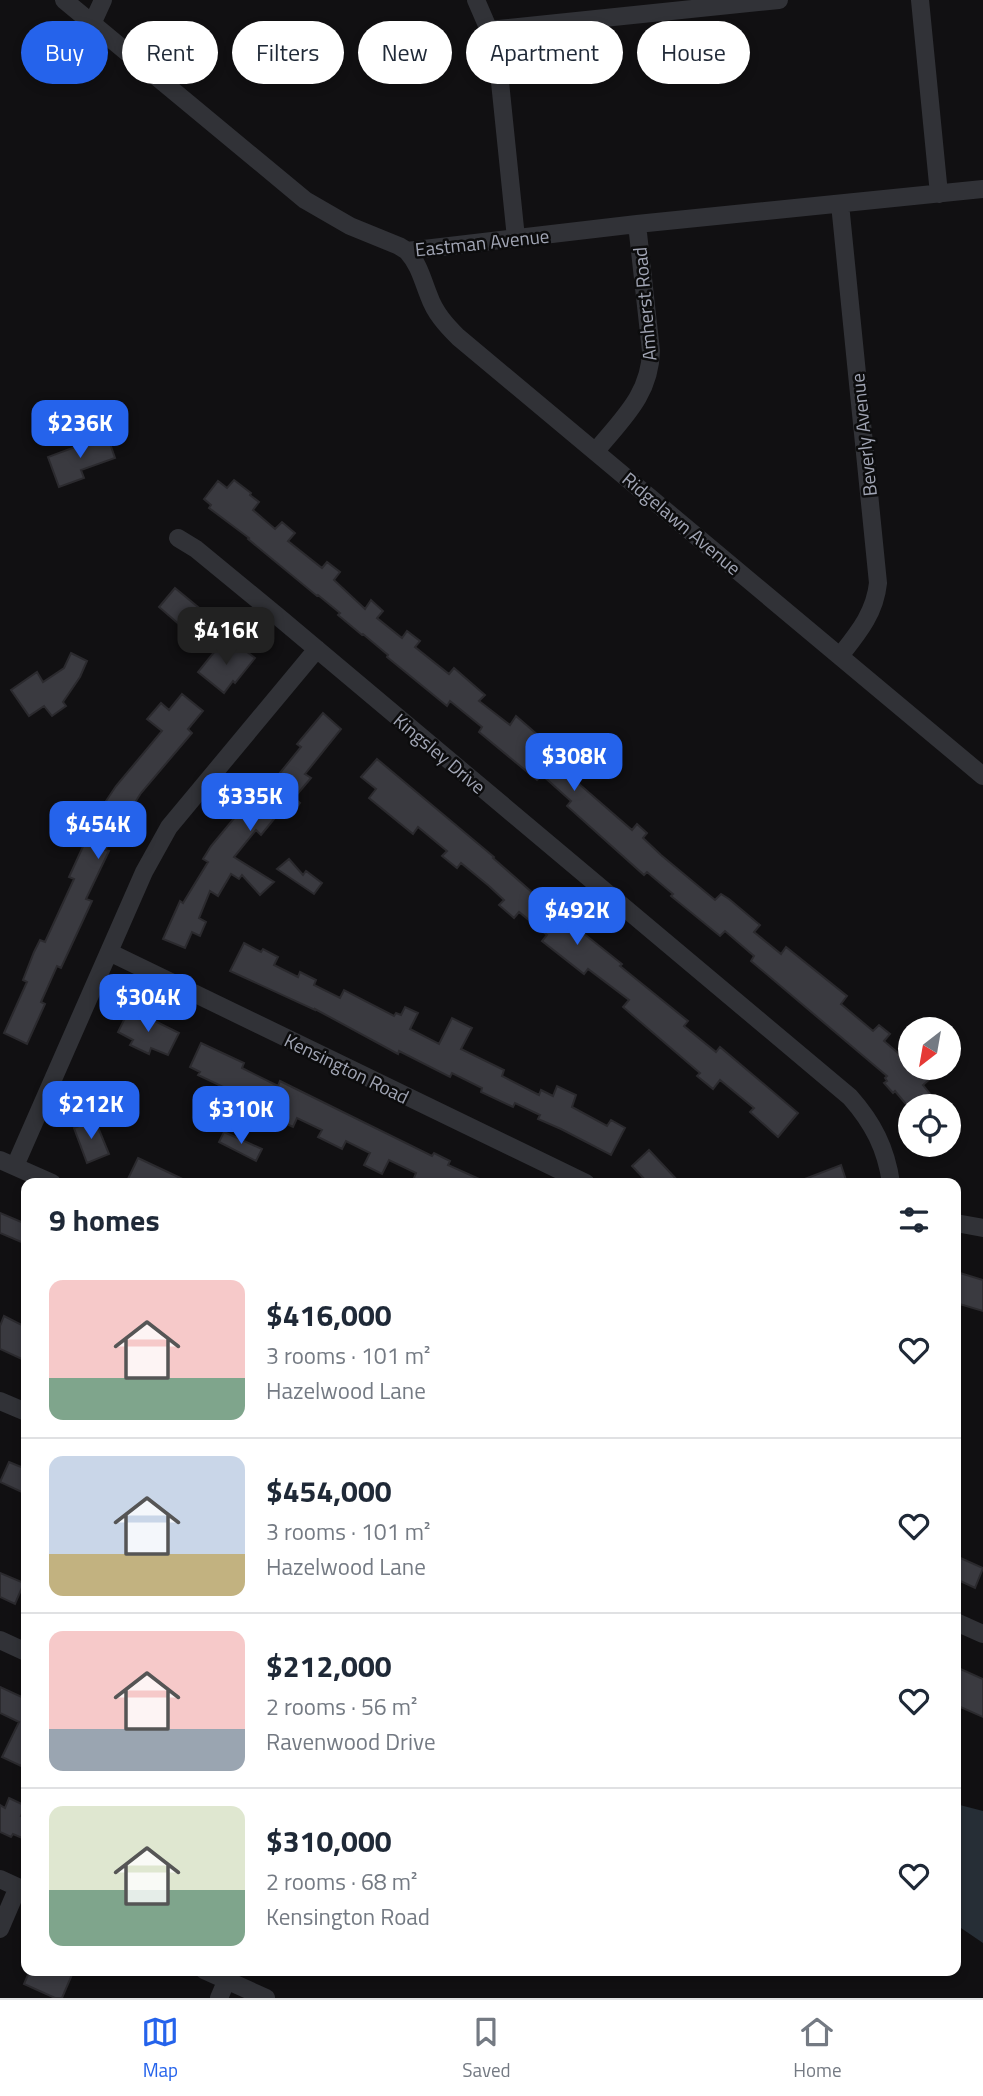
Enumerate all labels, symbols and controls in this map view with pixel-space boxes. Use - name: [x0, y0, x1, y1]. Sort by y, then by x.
- chip: Buy: [21, 21, 108, 84]
- chip: Rent: [122, 21, 218, 84]
- chip: Filters: [232, 21, 344, 84]
- chip: New: [358, 21, 452, 84]
- chip: Apartment: [466, 21, 623, 84]
- chip: House: [637, 21, 750, 84]
- street label: Eastman Avenue: [413, 221, 551, 263]
- street label: Amherst Road: [625, 246, 663, 362]
- street label: Beverly Avenue: [842, 372, 884, 498]
- pin: $236K: [31, 400, 129, 460]
- text: $236K: [47, 405, 113, 440]
- street label: Ridgelawn Avenue: [616, 464, 748, 582]
- pin: $416K: [177, 608, 275, 667]
- text: $416K: [193, 612, 259, 647]
- street label: Kingsley Drive: [388, 706, 492, 800]
- pin: $308K: [525, 734, 623, 793]
- text: $308K: [541, 738, 607, 773]
- pin: $335K: [201, 774, 299, 833]
- text: $335K: [217, 778, 283, 813]
- pin: $454K: [49, 802, 147, 861]
- text: $454K: [65, 806, 131, 841]
- pin: $492K: [528, 888, 626, 947]
- text: $492K: [544, 892, 610, 927]
- pin: $304K: [99, 974, 197, 1034]
- text: $304K: [115, 979, 181, 1014]
- north arrow: [898, 1017, 961, 1080]
- map controls: [898, 1017, 961, 1157]
- street label: Kensington Road: [280, 1025, 414, 1111]
- pin: $212K: [42, 1082, 140, 1141]
- text: $212K: [58, 1086, 124, 1121]
- pin: $310K: [192, 1086, 290, 1146]
- text: $310K: [208, 1091, 274, 1126]
- button: locate: [898, 1094, 961, 1157]
- text: 9 homes: [49, 1197, 160, 1243]
- icon: filters: [895, 1201, 933, 1239]
- text: $416,000: [266, 1292, 392, 1338]
- icon: home: [105, 1308, 189, 1392]
- icon: heart: [895, 1331, 933, 1369]
- text: 3 rooms · 101 m²: [266, 1338, 430, 1373]
- text: Hazelwood Lane: [266, 1373, 426, 1408]
- text: $454,000: [266, 1468, 392, 1514]
- icon: home: [105, 1484, 189, 1568]
- icon: heart: [895, 1507, 933, 1545]
- text: 3 rooms · 101 m²: [266, 1514, 430, 1549]
- text: Hazelwood Lane: [266, 1549, 426, 1584]
- text: $212,000: [266, 1643, 392, 1689]
- icon: home: [105, 1659, 189, 1743]
- icon: heart: [895, 1682, 933, 1720]
- text: 2 rooms · 56 m²: [266, 1689, 417, 1724]
- text: Ravenwood Drive: [266, 1724, 436, 1759]
- text: $310,000: [266, 1818, 392, 1864]
- icon: home: [105, 1834, 189, 1918]
- icon: heart: [895, 1857, 933, 1895]
- text: 2 rooms · 68 m²: [266, 1864, 417, 1899]
- text: Kensington Road: [266, 1899, 430, 1934]
- tab: Map: [141, 2013, 179, 2084]
- tab: Saved: [462, 2013, 511, 2084]
- tab: Home: [793, 2013, 842, 2084]

